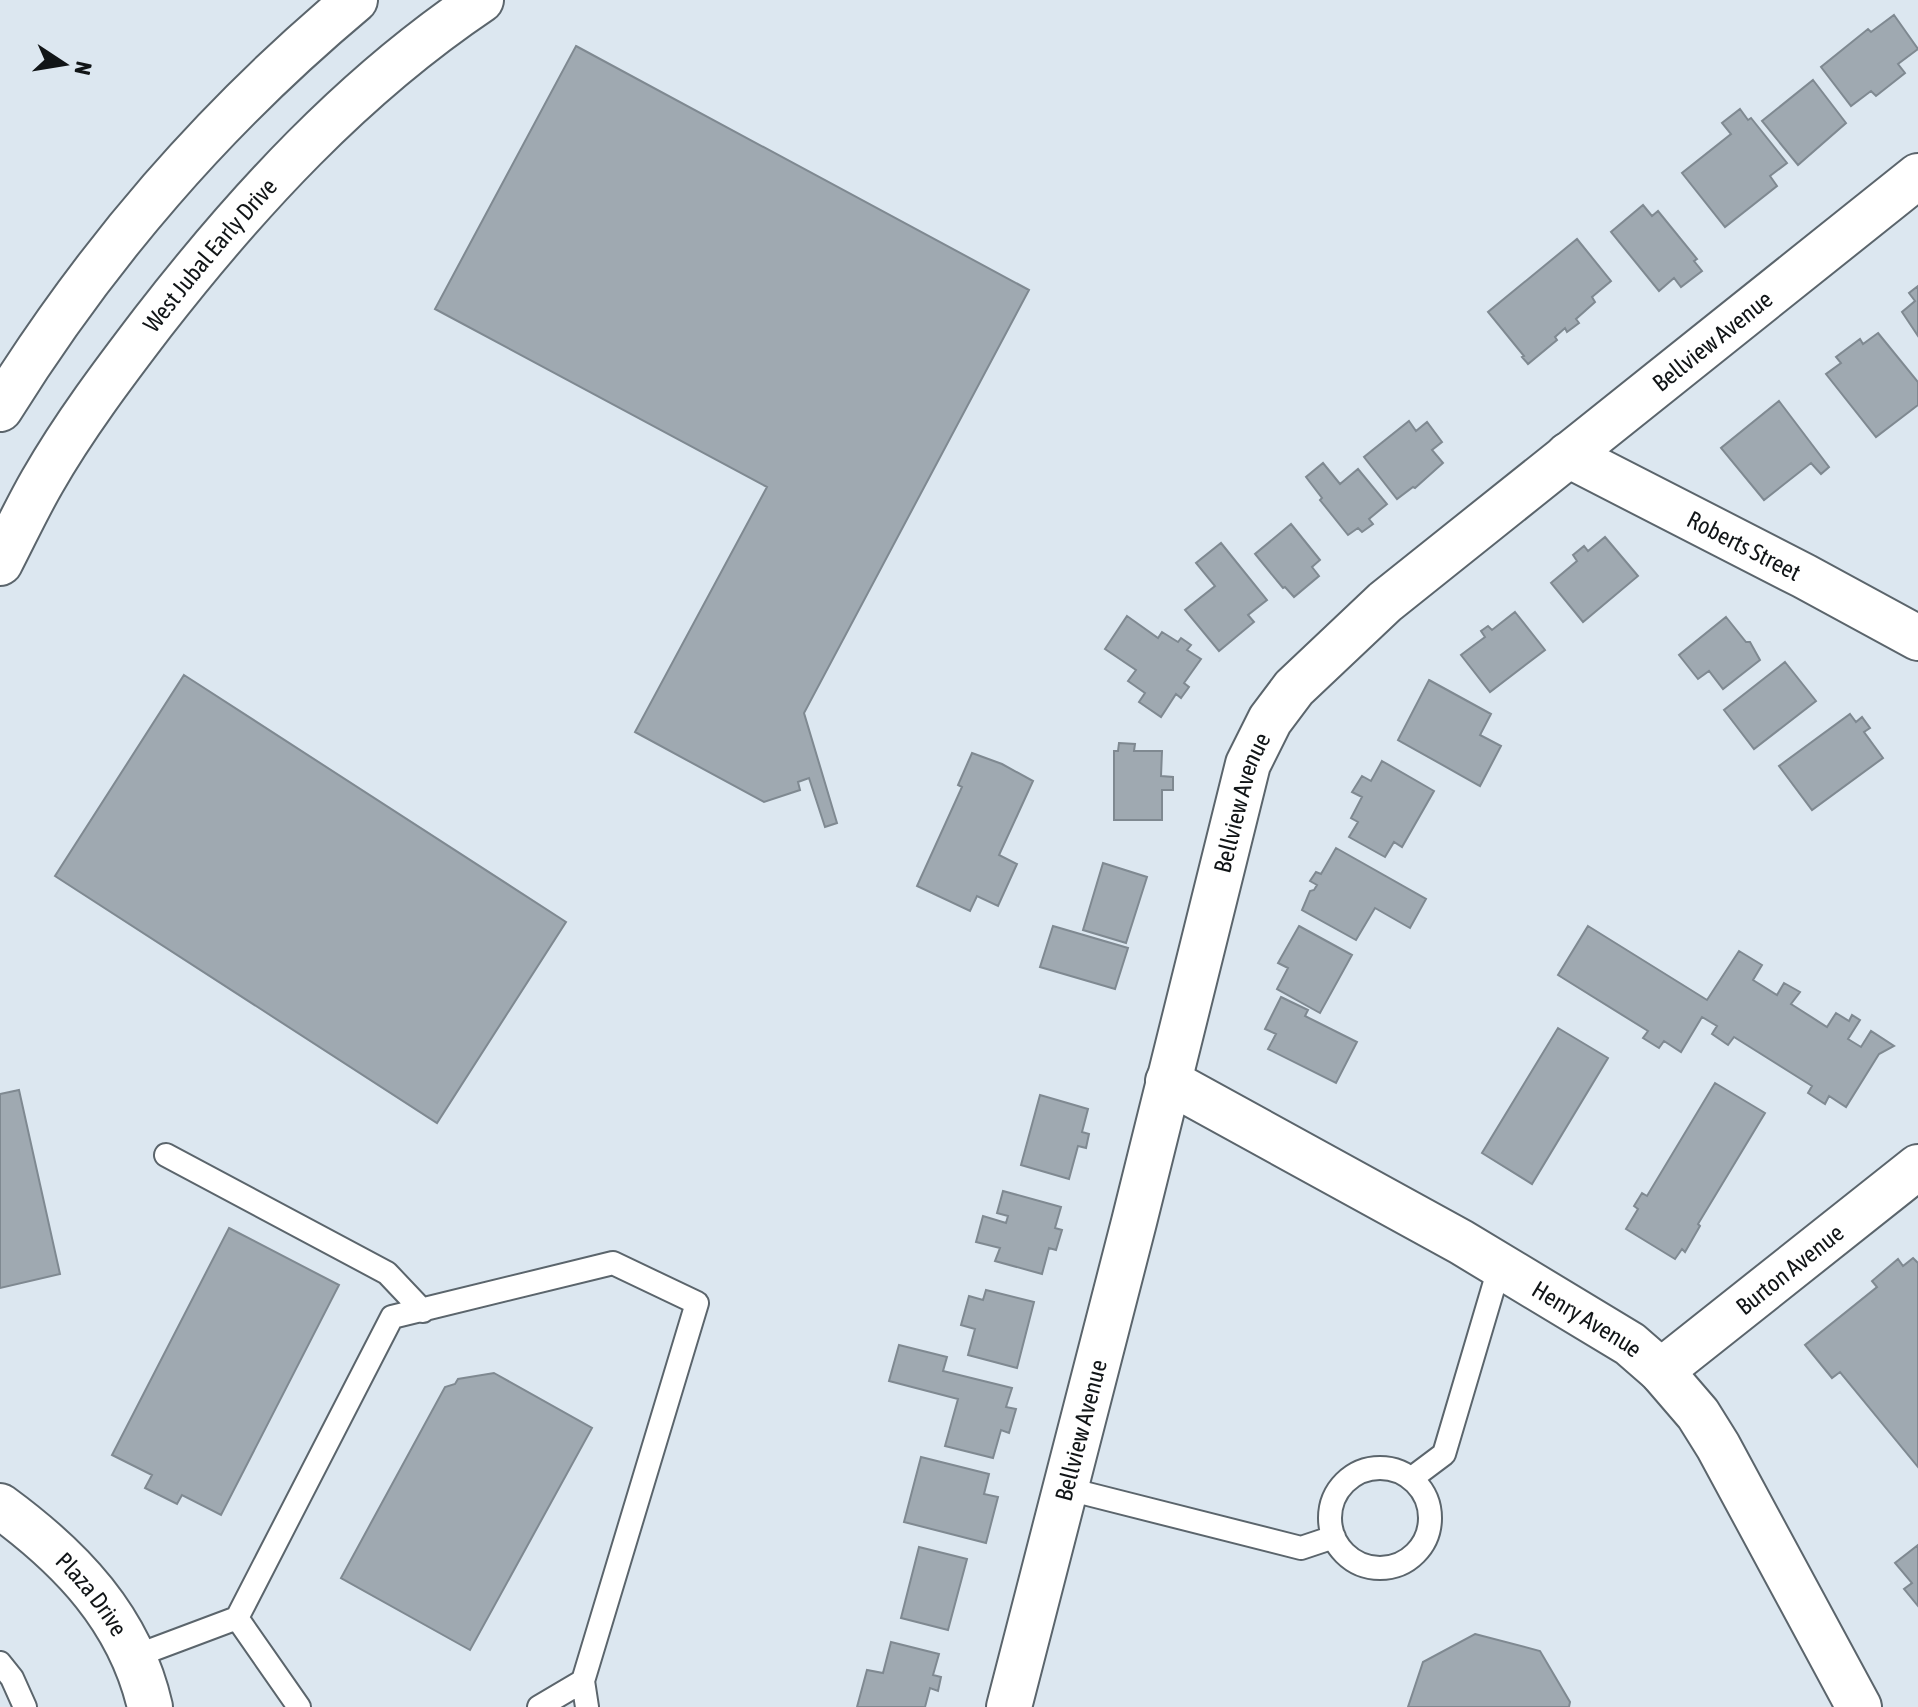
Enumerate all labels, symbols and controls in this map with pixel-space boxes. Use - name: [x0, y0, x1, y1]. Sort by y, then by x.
- north arrow: [24, 24, 104, 104]
- text: N: [69, 59, 98, 77]
- street label: West Jubal Early Drive: [137, 172, 282, 337]
- street label: Bellview Avenue: [1647, 285, 1777, 396]
- street label: Roberts Street: [1683, 505, 1806, 586]
- street label: Bellview Avenue: [1208, 728, 1275, 875]
- street label: Burton Avenue: [1730, 1218, 1848, 1320]
- street label: Henry Avenue: [1528, 1275, 1648, 1362]
- street label: Bellview Avenue: [1049, 1356, 1112, 1504]
- street label: Plaza Drive: [51, 1547, 133, 1640]

